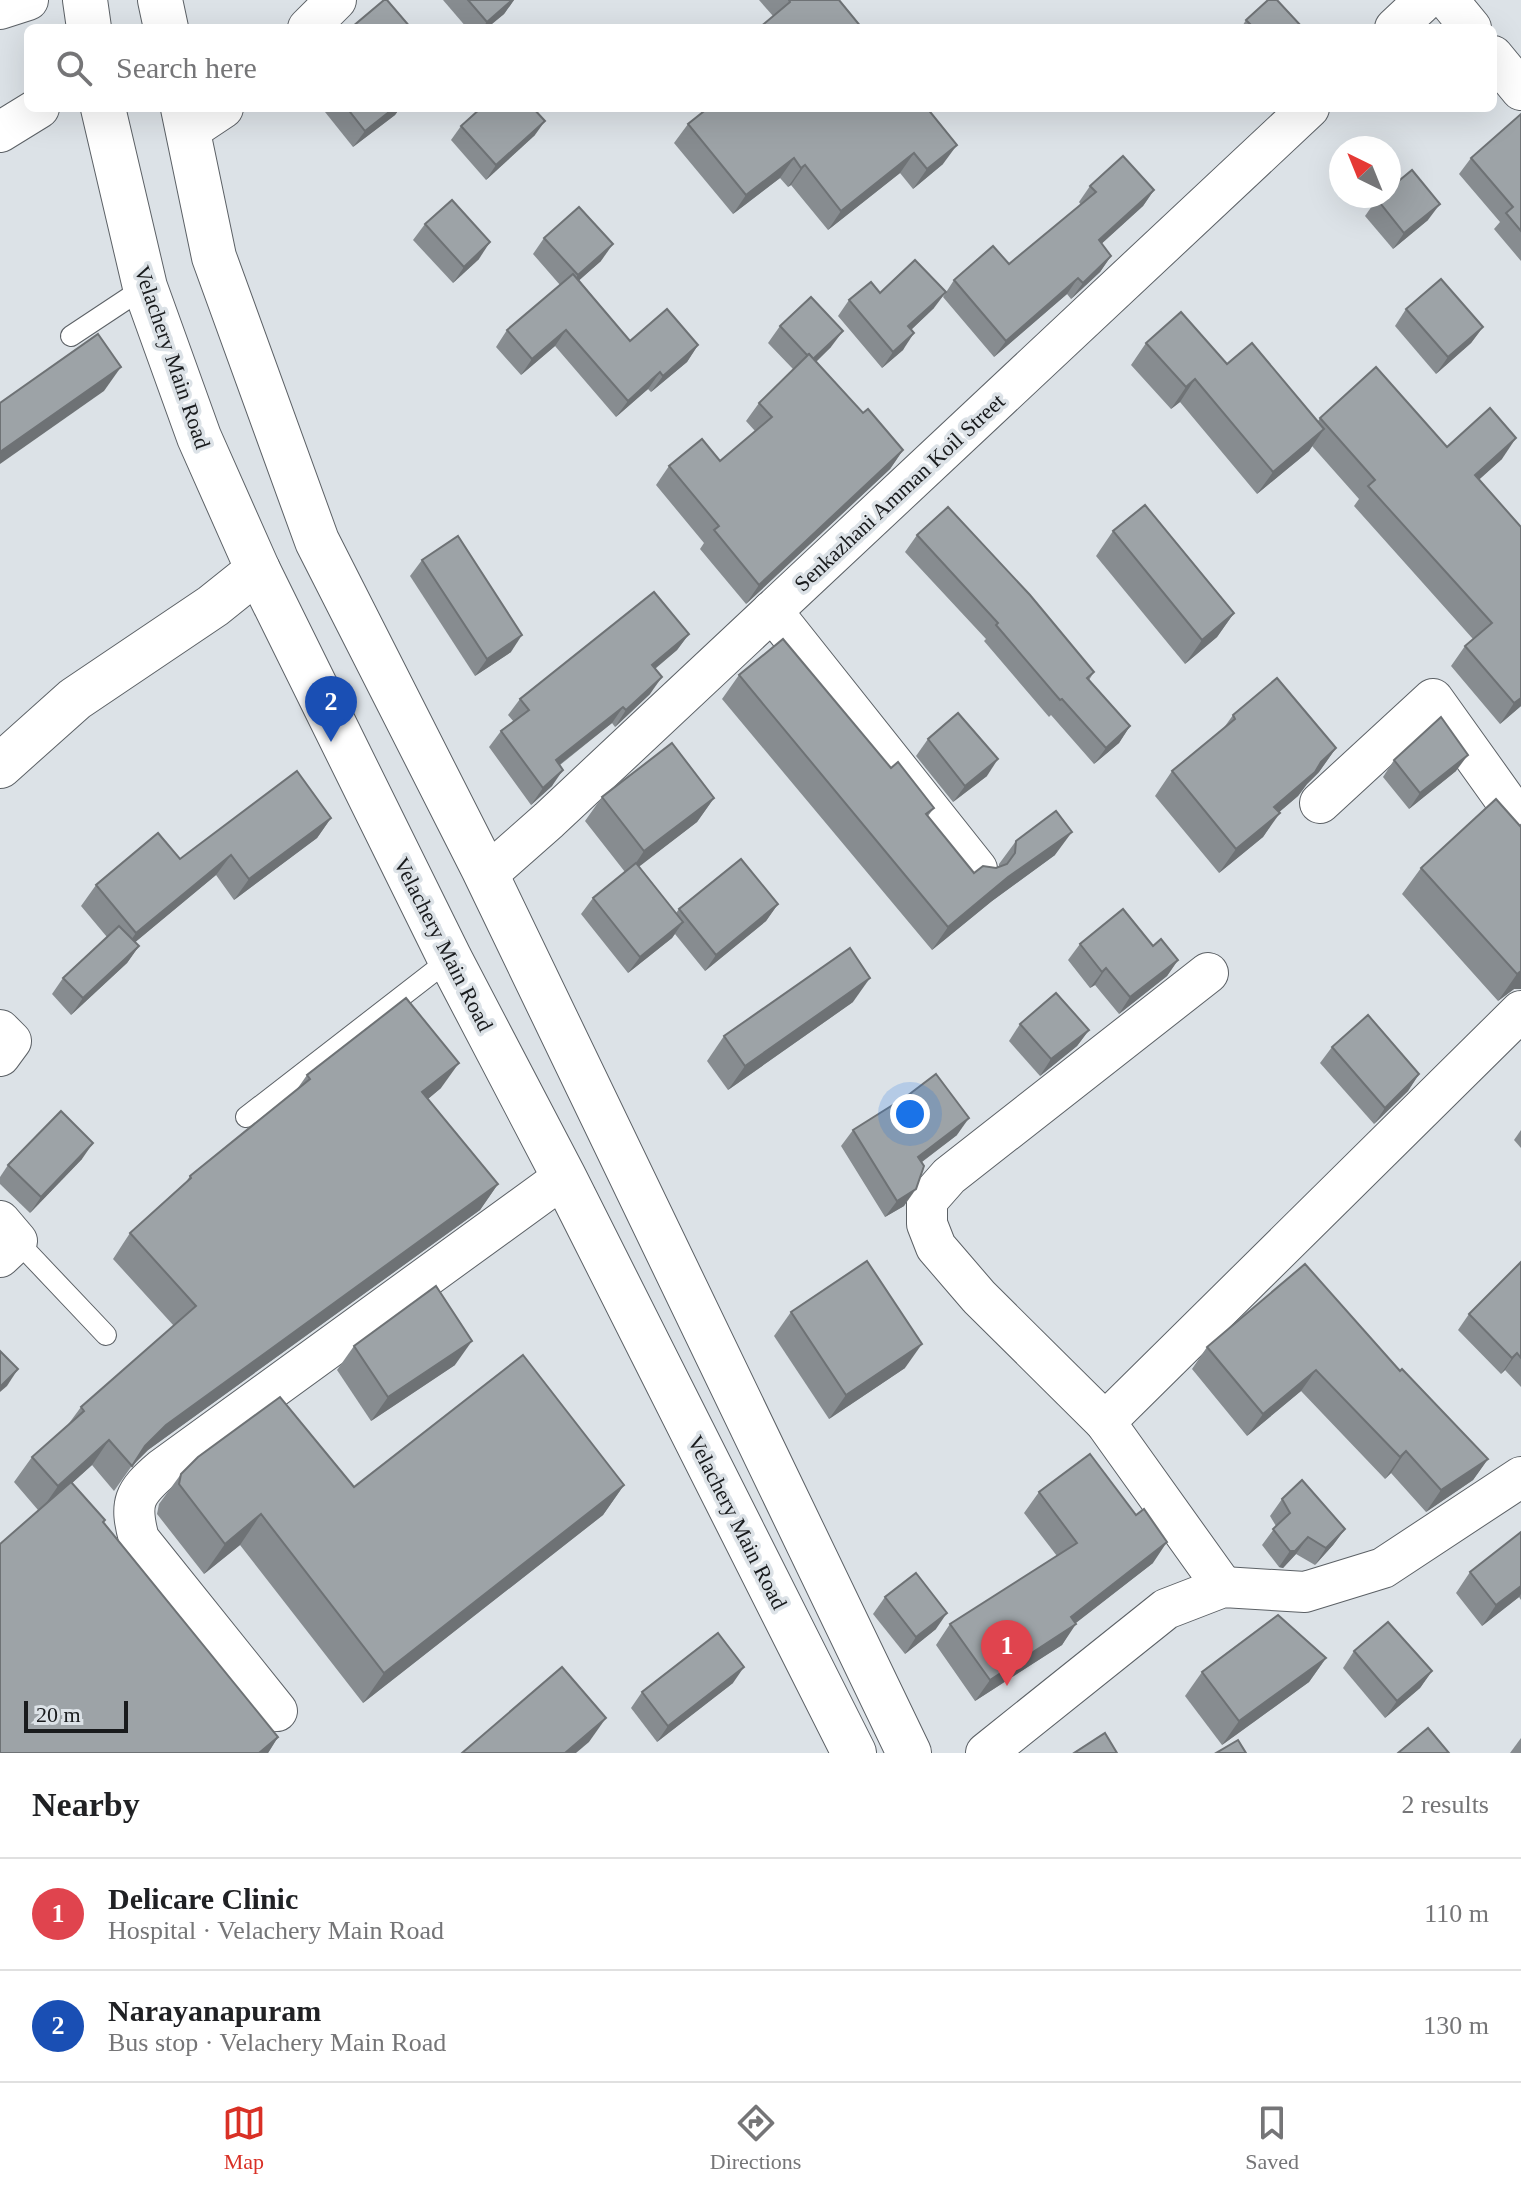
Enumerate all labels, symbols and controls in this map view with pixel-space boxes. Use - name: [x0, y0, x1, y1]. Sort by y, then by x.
- search box: [24, 24, 1497, 112]
- icon: search: [52, 46, 96, 90]
- text: Search here: [116, 51, 257, 84]
- north arrow: [1329, 136, 1401, 208]
- street label: Velachery Main Road: [129, 262, 216, 452]
- street label: Senkazhani Amman Koil Street: [789, 388, 1010, 596]
- pin: 2: [305, 676, 357, 742]
- street label: Velachery Main Road: [389, 853, 498, 1035]
- your location: [890, 1094, 930, 1134]
- street label: Velachery Main Road: [683, 1431, 792, 1613]
- pin: 1: [981, 1620, 1033, 1686]
- scale bar: [24, 1697, 128, 1733]
- text: 20 m: [36, 1702, 81, 1727]
- text: Nearby: [32, 1786, 140, 1823]
- text: 2 results: [1402, 1790, 1489, 1819]
- text: Delicare Clinic: [108, 1882, 298, 1915]
- text: 1: [52, 1899, 65, 1928]
- text: 110 m: [1424, 1899, 1489, 1928]
- text: Hospital · Velachery Main Road: [108, 1916, 444, 1945]
- text: Narayanapuram: [108, 1994, 321, 2027]
- text: 2: [52, 2011, 65, 2040]
- text: 130 m: [1423, 2011, 1489, 2040]
- text: Bus stop · Velachery Main Road: [108, 2028, 446, 2057]
- tab: Map: [222, 2101, 266, 2175]
- tab: Directions: [710, 2101, 801, 2175]
- tab: Saved: [1245, 2101, 1299, 2175]

